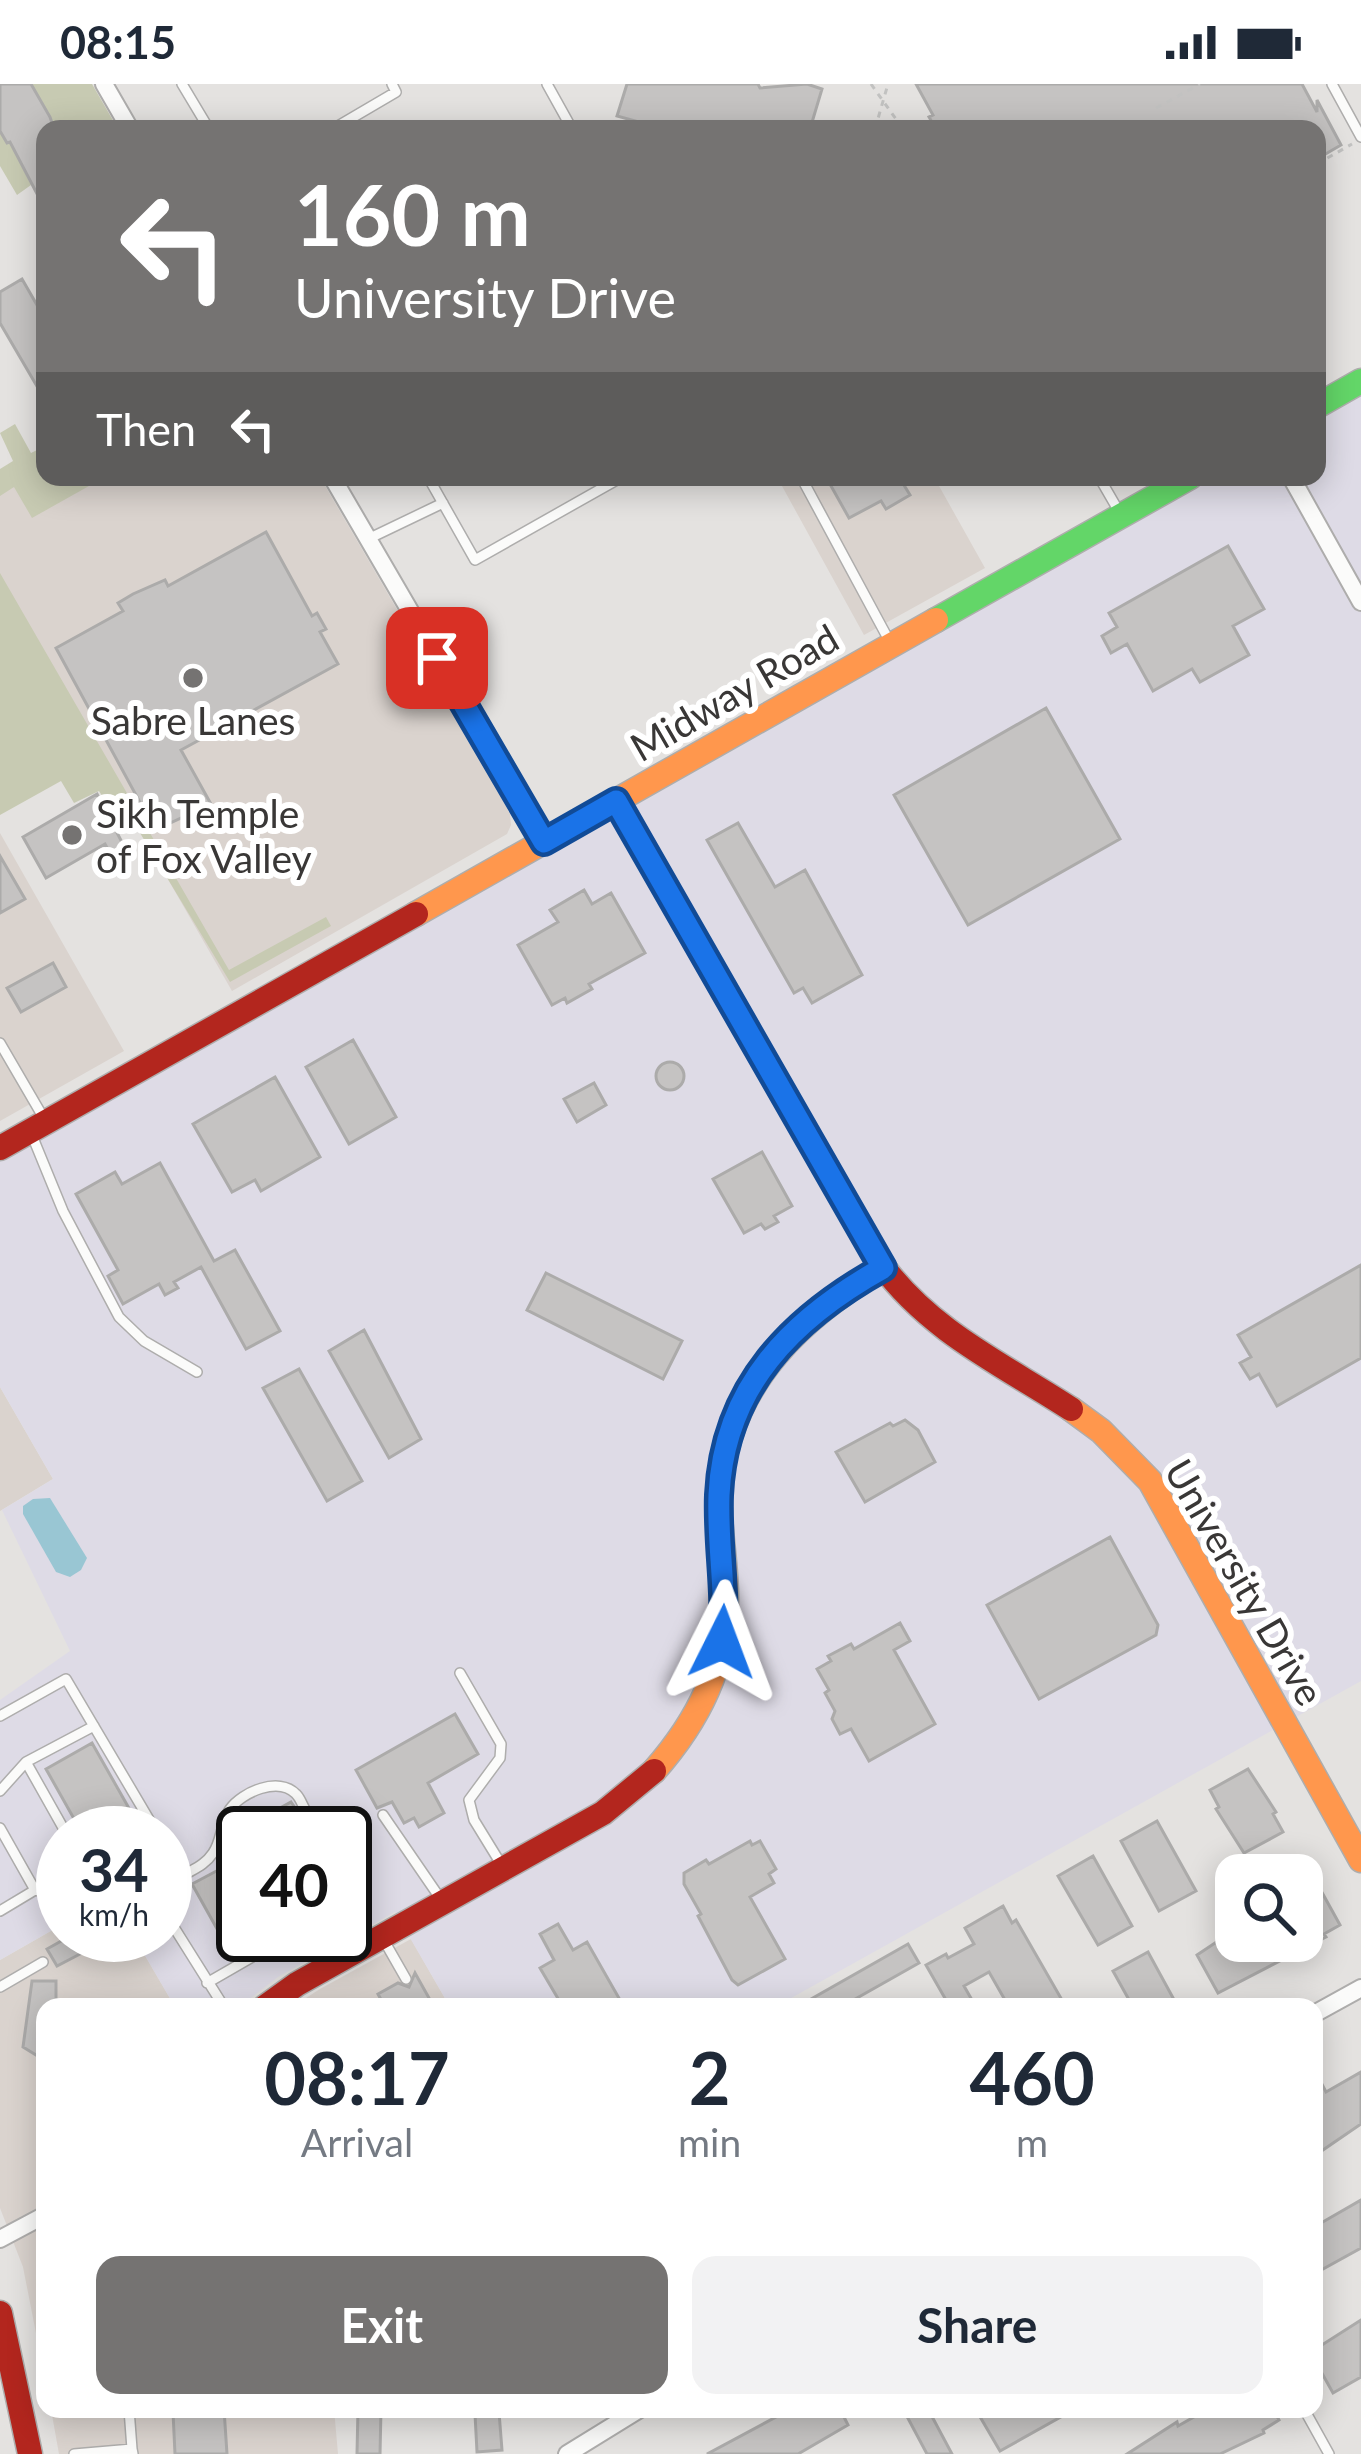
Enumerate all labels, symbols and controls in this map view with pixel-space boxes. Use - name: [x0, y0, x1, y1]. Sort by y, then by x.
- text: 08:15: [60, 15, 176, 69]
- text: 160 m: [294, 163, 531, 264]
- icon: left: [96, 168, 252, 324]
- text: University Drive: [294, 265, 676, 330]
- icon: left: [220, 396, 286, 462]
- text: Then: [96, 402, 196, 456]
- pin: [386, 607, 488, 709]
- street label: Midway Road: [622, 614, 846, 770]
- icon: arrive: [404, 625, 470, 691]
- marker: Sabre Lanes: [180, 665, 206, 691]
- place label: Sabre Lanes: [91, 697, 295, 743]
- place label: Sikh Temple of Fox Valley: [96, 790, 312, 881]
- marker: Sikh Temple of Fox Valley: [59, 822, 85, 848]
- street label: University Drive: [1156, 1451, 1334, 1713]
- position arrow: [659, 1579, 785, 1705]
- speed limit sign: 40: [216, 1806, 372, 1962]
- text: 34: [79, 1833, 149, 1905]
- map controls: [1215, 1854, 1323, 1962]
- button: search: [1215, 1854, 1323, 1962]
- text: km/h: [79, 1896, 149, 1932]
- text: 08:17: [264, 2034, 450, 2120]
- text: 2: [689, 2034, 731, 2120]
- text: 460: [969, 2034, 1095, 2120]
- text: Arrival: [301, 2119, 413, 2165]
- text: min: [678, 2119, 741, 2165]
- text: m: [1016, 2119, 1048, 2165]
- button: Exit: [96, 2256, 668, 2394]
- button: Share: [692, 2256, 1263, 2394]

